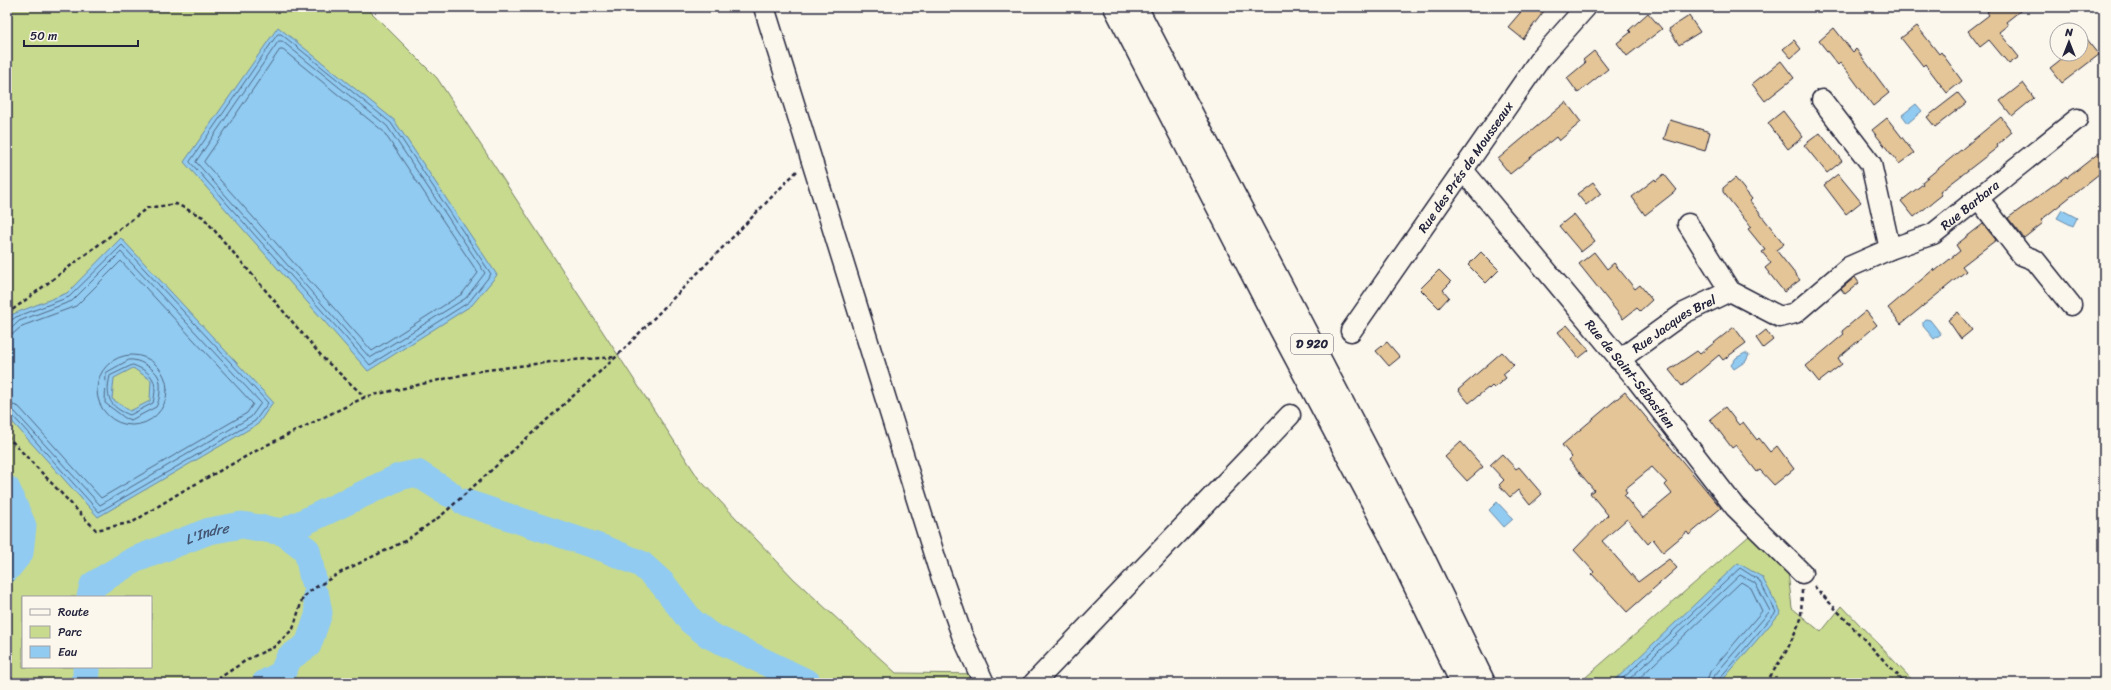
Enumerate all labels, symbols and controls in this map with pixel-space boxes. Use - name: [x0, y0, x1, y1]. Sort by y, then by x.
- scale bar: [24, 22, 138, 48]
- north arrow: [2049, 22, 2089, 62]
- text: N: [2064, 23, 2073, 42]
- text: 50 m: [30, 25, 57, 47]
- street label: Rue des Prés de Mousseaux: [1412, 96, 1520, 238]
- street label: Rue Barbara: [1935, 174, 2005, 236]
- street label: Rue Jacques Brel: [1627, 288, 1720, 359]
- street label: Rue de Saint-Sébastien: [1579, 314, 1681, 433]
- road number: D 920: [1291, 334, 1333, 354]
- water label: L'Indre: [181, 515, 233, 552]
- legend: [22, 596, 152, 668]
- text: Route: [58, 601, 89, 623]
- text: Parc: [58, 621, 82, 643]
- text: Eau: [58, 641, 78, 663]

